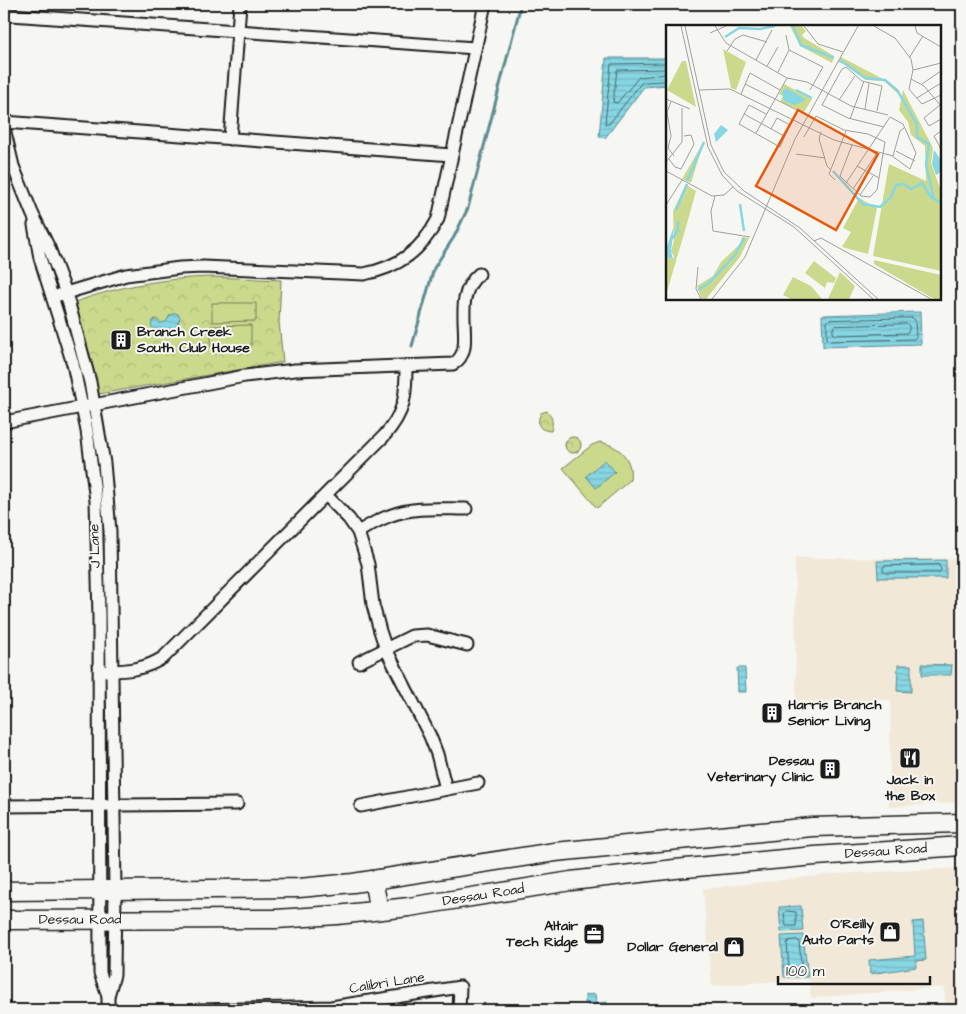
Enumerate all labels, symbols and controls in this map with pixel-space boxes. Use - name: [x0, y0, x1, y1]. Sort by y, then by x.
- inset map: [666, 25, 941, 300]
- place label: Branch Creek South Club House: [136, 322, 250, 358]
- building icon: Branch Creek South Club House: [109, 328, 133, 352]
- street label: J Lane: [84, 523, 106, 569]
- place label: Harris Branch Senior Living: [787, 695, 882, 732]
- building icon: Harris Branch Senior Living: [760, 701, 784, 725]
- restaurant icon: Jack in the Box: [898, 746, 922, 770]
- place label: Dessau Veterinary Clinic: [706, 751, 814, 787]
- building icon: Dessau Veterinary Clinic: [818, 757, 842, 781]
- place label: Jack in the Box: [884, 770, 935, 806]
- street label: Dessau Road: [844, 838, 928, 864]
- street label: Dessau Road: [441, 879, 526, 911]
- street label: Dessau Road: [39, 910, 121, 930]
- place label: O'Reilly Auto Parts: [802, 914, 874, 950]
- place label: Altair Tech Ridge: [505, 916, 578, 953]
- shop icon: O'Reilly Auto Parts: [878, 920, 902, 944]
- office icon: Altair Tech Ridge: [582, 922, 606, 946]
- shop icon: Dollar General: [722, 935, 746, 959]
- place label: Dollar General: [627, 937, 719, 957]
- scale bar: [778, 954, 931, 986]
- text: 100 m: [786, 961, 825, 982]
- street label: Calibri Lane: [348, 967, 427, 999]

